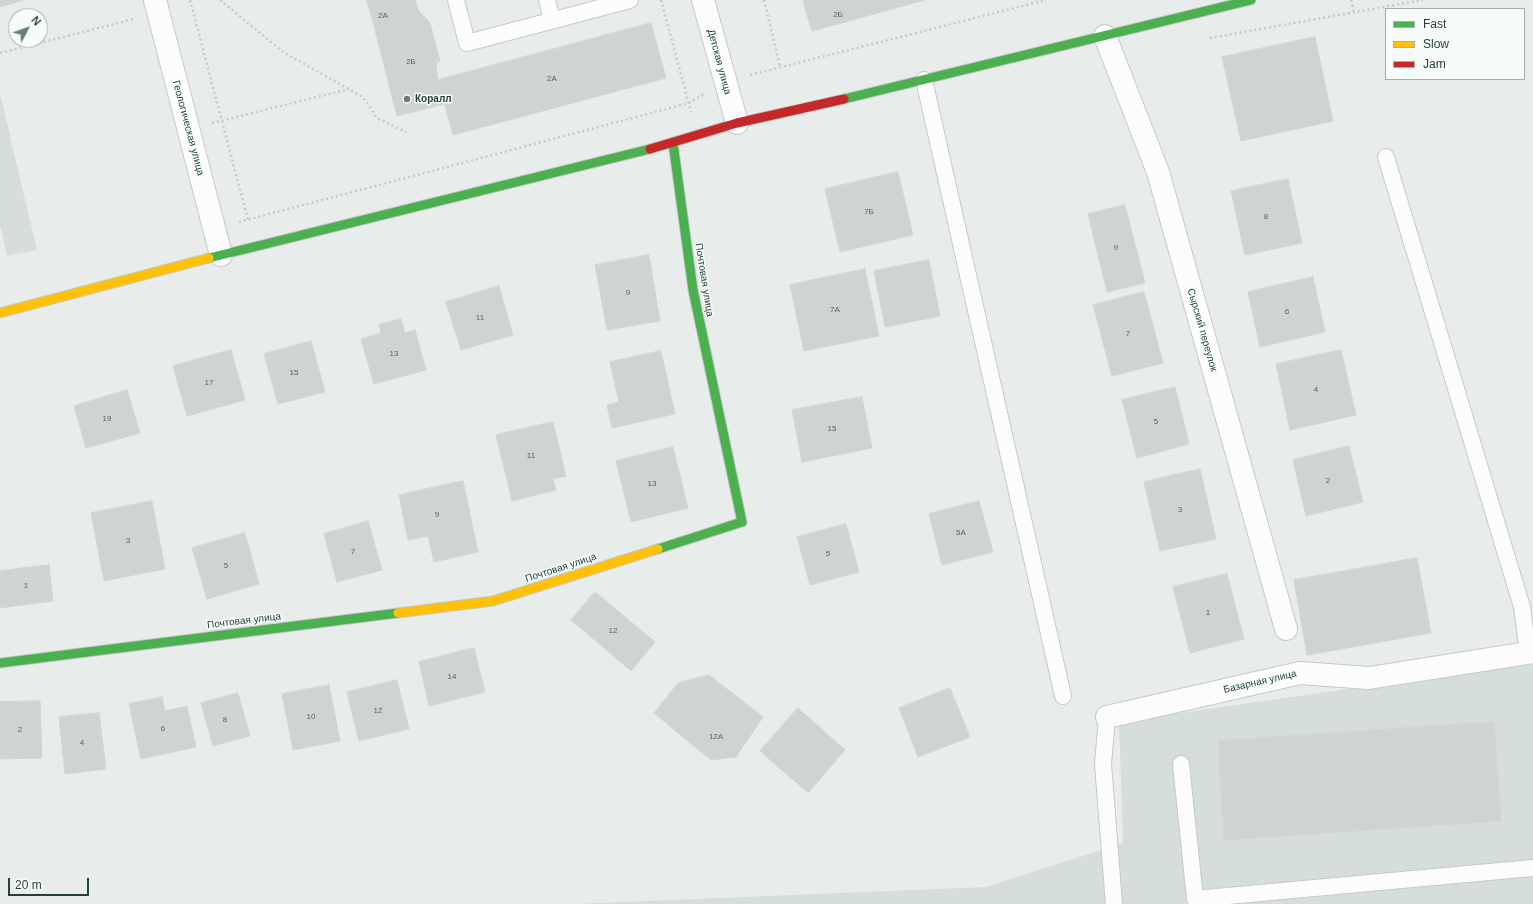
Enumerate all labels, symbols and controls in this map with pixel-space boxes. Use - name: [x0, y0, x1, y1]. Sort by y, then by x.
- north arrow: [8, 8, 48, 48]
- legend: [1385, 8, 1525, 80]
- house number: 2Б: [833, 10, 843, 20]
- house number: 2А: [378, 11, 388, 21]
- text: N: [29, 14, 43, 28]
- text: Fast: [1423, 17, 1446, 31]
- street label: Детская улица: [704, 28, 734, 96]
- text: Slow: [1423, 37, 1449, 51]
- house number: 2Б: [406, 57, 416, 67]
- text: Jam: [1423, 57, 1446, 71]
- house number: 2А: [547, 74, 557, 84]
- street label: Геологическая улица: [170, 79, 206, 177]
- place label: Коралл: [415, 93, 452, 105]
- marker: Коралл: [402, 94, 412, 104]
- house number: 7Б: [864, 207, 874, 217]
- house number: 8: [1264, 212, 1268, 222]
- street label: Почтовая улица: [692, 242, 716, 318]
- house number: 9: [1114, 243, 1118, 253]
- street label: Сырский переулок: [1184, 287, 1220, 373]
- house number: 9: [626, 288, 630, 298]
- house number: 7А: [830, 305, 840, 315]
- house number: 6: [1285, 307, 1289, 317]
- house number: 11: [476, 313, 484, 323]
- house number: 7: [1126, 329, 1130, 339]
- house number: 13: [390, 349, 398, 359]
- house number: 15: [290, 368, 298, 378]
- house number: 17: [205, 378, 213, 388]
- house number: 4: [1314, 385, 1318, 395]
- house number: 19: [103, 414, 111, 424]
- house number: 5: [1154, 417, 1158, 427]
- house number: 15: [828, 424, 836, 434]
- house number: 11: [527, 451, 535, 461]
- house number: 2: [1326, 476, 1330, 486]
- house number: 13: [648, 479, 656, 489]
- house number: 3: [1178, 505, 1182, 515]
- house number: 9: [435, 510, 439, 520]
- house number: 5А: [956, 528, 966, 538]
- house number: 3: [126, 536, 130, 546]
- house number: 7: [351, 547, 355, 557]
- house number: 5: [826, 549, 830, 559]
- street label: Почтовая улица: [524, 551, 598, 585]
- house number: 5: [224, 561, 228, 571]
- house number: 1: [24, 581, 28, 591]
- house number: 1: [1206, 608, 1210, 618]
- street label: Почтовая улица: [206, 611, 282, 631]
- house number: 12: [609, 626, 617, 636]
- street label: Базарная улица: [1222, 668, 1298, 696]
- house number: 14: [448, 672, 456, 682]
- house number: 12: [374, 706, 382, 716]
- house number: 10: [307, 712, 315, 722]
- house number: 8: [223, 715, 227, 725]
- house number: 6: [161, 724, 165, 734]
- house number: 2: [18, 725, 22, 735]
- house number: 12А: [709, 732, 723, 742]
- house number: 4: [80, 738, 84, 748]
- scale bar: [10, 870, 91, 896]
- text: 20 m: [15, 878, 42, 892]

